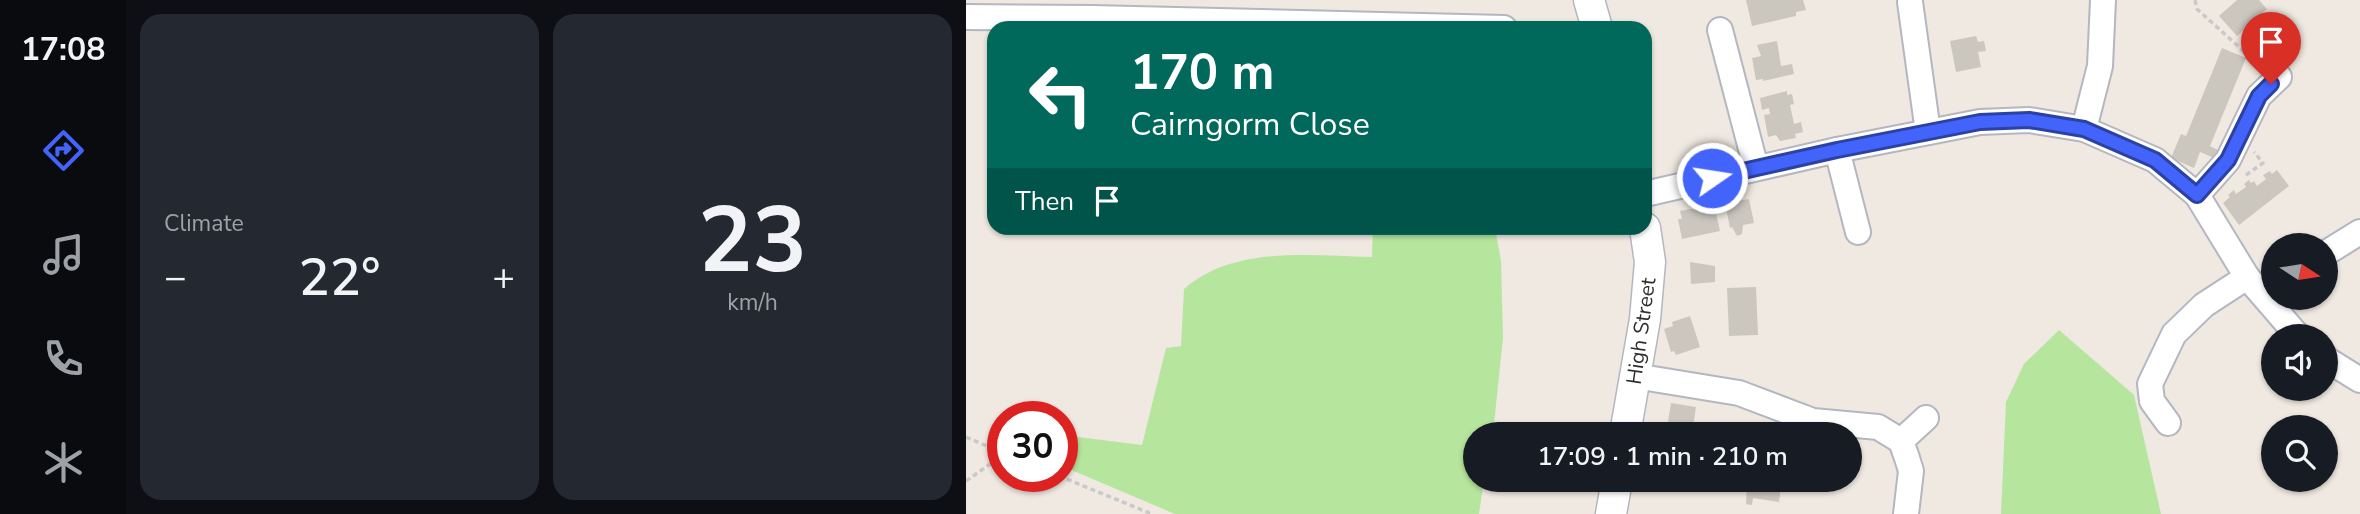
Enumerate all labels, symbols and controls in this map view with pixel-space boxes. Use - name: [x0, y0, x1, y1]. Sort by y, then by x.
- pin: [2241, 12.0, 2301, 84]
- icon: arrive: [2252, 23, 2290, 61]
- text: 17:08: [21, 28, 105, 71]
- text: 170 m: [1130, 39, 1274, 106]
- icon: left: [1015, 49, 1106, 140]
- text: Cairngorm Close: [1130, 103, 1370, 146]
- icon: directions: [39, 126, 88, 175]
- position arrow: [1675, 141, 1749, 215]
- text: 23: [698, 179, 807, 303]
- icon: arrive: [1088, 182, 1126, 220]
- text: Then: [1015, 184, 1074, 219]
- text: Climate: [164, 208, 244, 239]
- icon: music: [39, 230, 88, 279]
- north arrow: [2261, 233, 2338, 310]
- map controls: [2261, 233, 2338, 492]
- text: 22°: [299, 242, 380, 313]
- text: −: [164, 252, 187, 303]
- text: +: [492, 252, 515, 303]
- street label: High Street: [1620, 275, 1662, 386]
- text: km/h: [727, 287, 778, 318]
- button: sound: [2261, 324, 2338, 401]
- icon: phone: [39, 334, 88, 383]
- speed limit sign: 30: [987, 401, 1078, 492]
- button: search: [2261, 415, 2338, 492]
- icon: climate: [39, 438, 88, 487]
- text: 17:09 · 1 min · 210 m: [1537, 439, 1788, 474]

